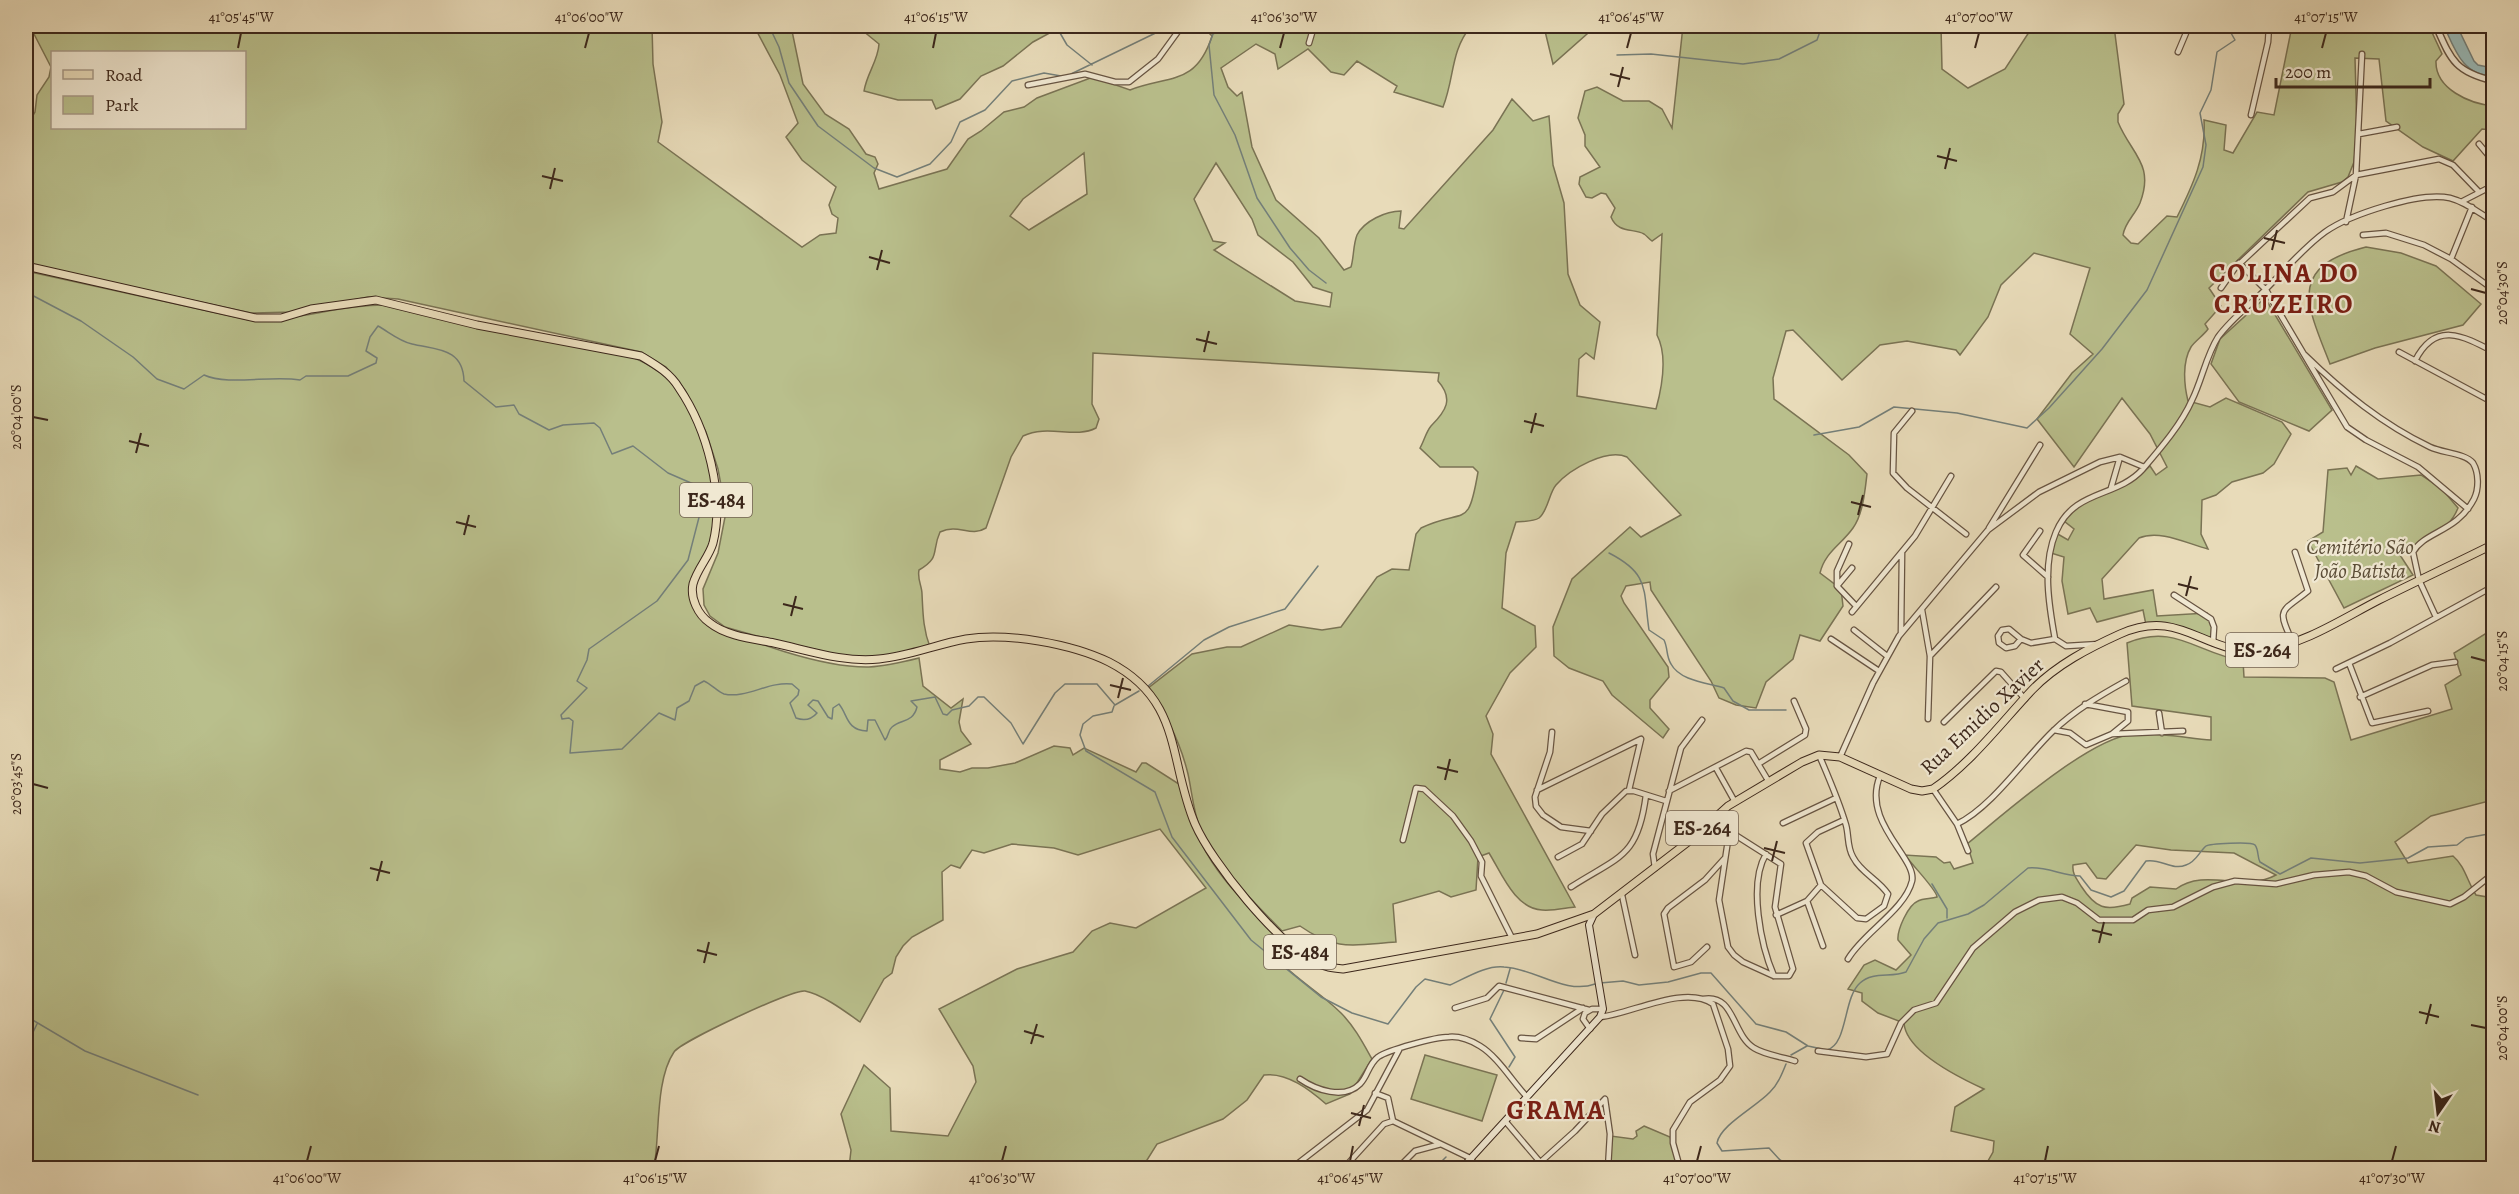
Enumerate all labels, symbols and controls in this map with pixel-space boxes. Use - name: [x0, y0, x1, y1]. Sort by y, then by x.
- text: 41°05'45"W: [208, 7, 274, 27]
- text: 41°06'00"W: [555, 7, 623, 27]
- text: 41°06'15"W: [904, 7, 968, 27]
- text: 41°06'30"W: [1251, 7, 1317, 27]
- text: 41°06'45"W: [1598, 7, 1664, 27]
- text: 41°07'00"W: [1945, 7, 2013, 27]
- text: 41°07'15"W: [2294, 7, 2358, 27]
- legend: [51, 51, 246, 129]
- scale bar: [2276, 51, 2430, 89]
- text: 200 m: [2285, 60, 2331, 84]
- text: Road: [105, 63, 143, 87]
- text: Park: [105, 93, 139, 117]
- district label: COLINA DO CRUZEIRO: [2209, 255, 2359, 322]
- text: 20°04'30"S: [2492, 261, 2512, 325]
- text: 20°04'00"S: [6, 384, 26, 450]
- road number: ES-484: [680, 483, 752, 517]
- park label: Cemitério São João Batista: [2306, 533, 2414, 585]
- text: 20°04'15"S: [2492, 630, 2512, 692]
- road number: ES-264: [2226, 633, 2298, 667]
- street label: Rua Emidio Xavier: [1914, 651, 2050, 781]
- text: 20°03'45"S: [6, 753, 26, 815]
- road number: ES-264: [1666, 811, 1738, 845]
- road number: ES-484: [1264, 935, 1336, 969]
- text: 20°04'00"S: [2492, 995, 2512, 1061]
- north arrow: [2408, 1083, 2468, 1143]
- district label: GRAMA: [1507, 1092, 1605, 1128]
- text: N: [2426, 1114, 2443, 1139]
- text: 41°06'00"W: [273, 1168, 341, 1188]
- text: 41°06'15"W: [623, 1168, 687, 1188]
- text: 41°06'30"W: [969, 1168, 1035, 1188]
- text: 41°06'45"W: [1317, 1168, 1383, 1188]
- text: 41°07'00"W: [1663, 1168, 1731, 1188]
- text: 41°07'15"W: [2013, 1168, 2077, 1188]
- text: 41°07'30"W: [2359, 1168, 2425, 1188]

